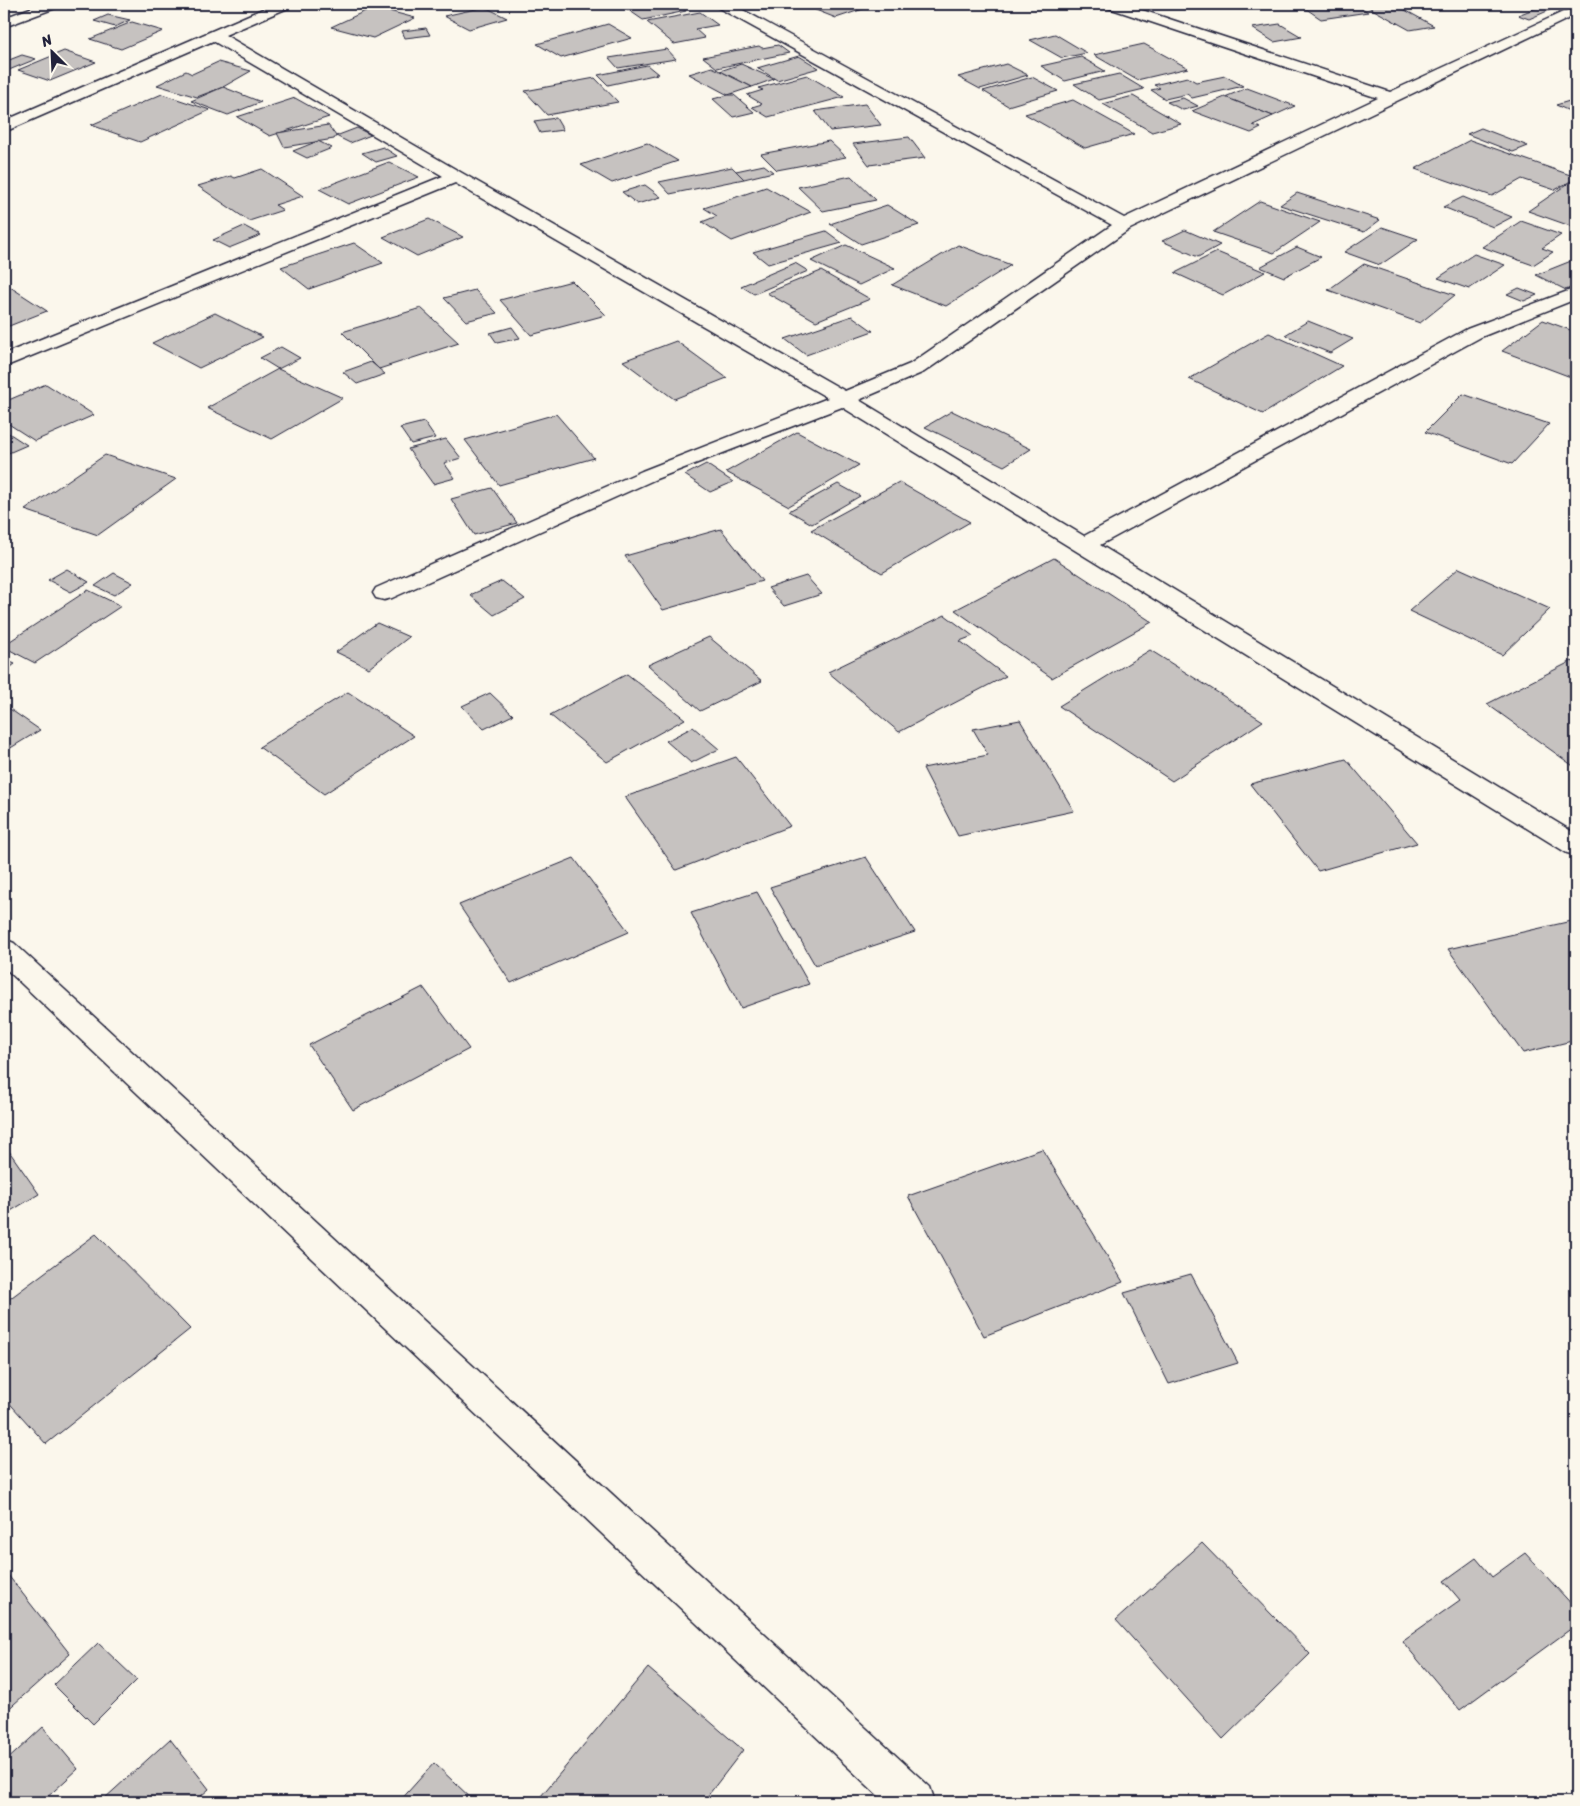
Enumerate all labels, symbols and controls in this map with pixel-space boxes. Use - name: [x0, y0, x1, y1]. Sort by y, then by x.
- text: N: [36, 27, 57, 54]
- north arrow: [28, 28, 78, 78]

